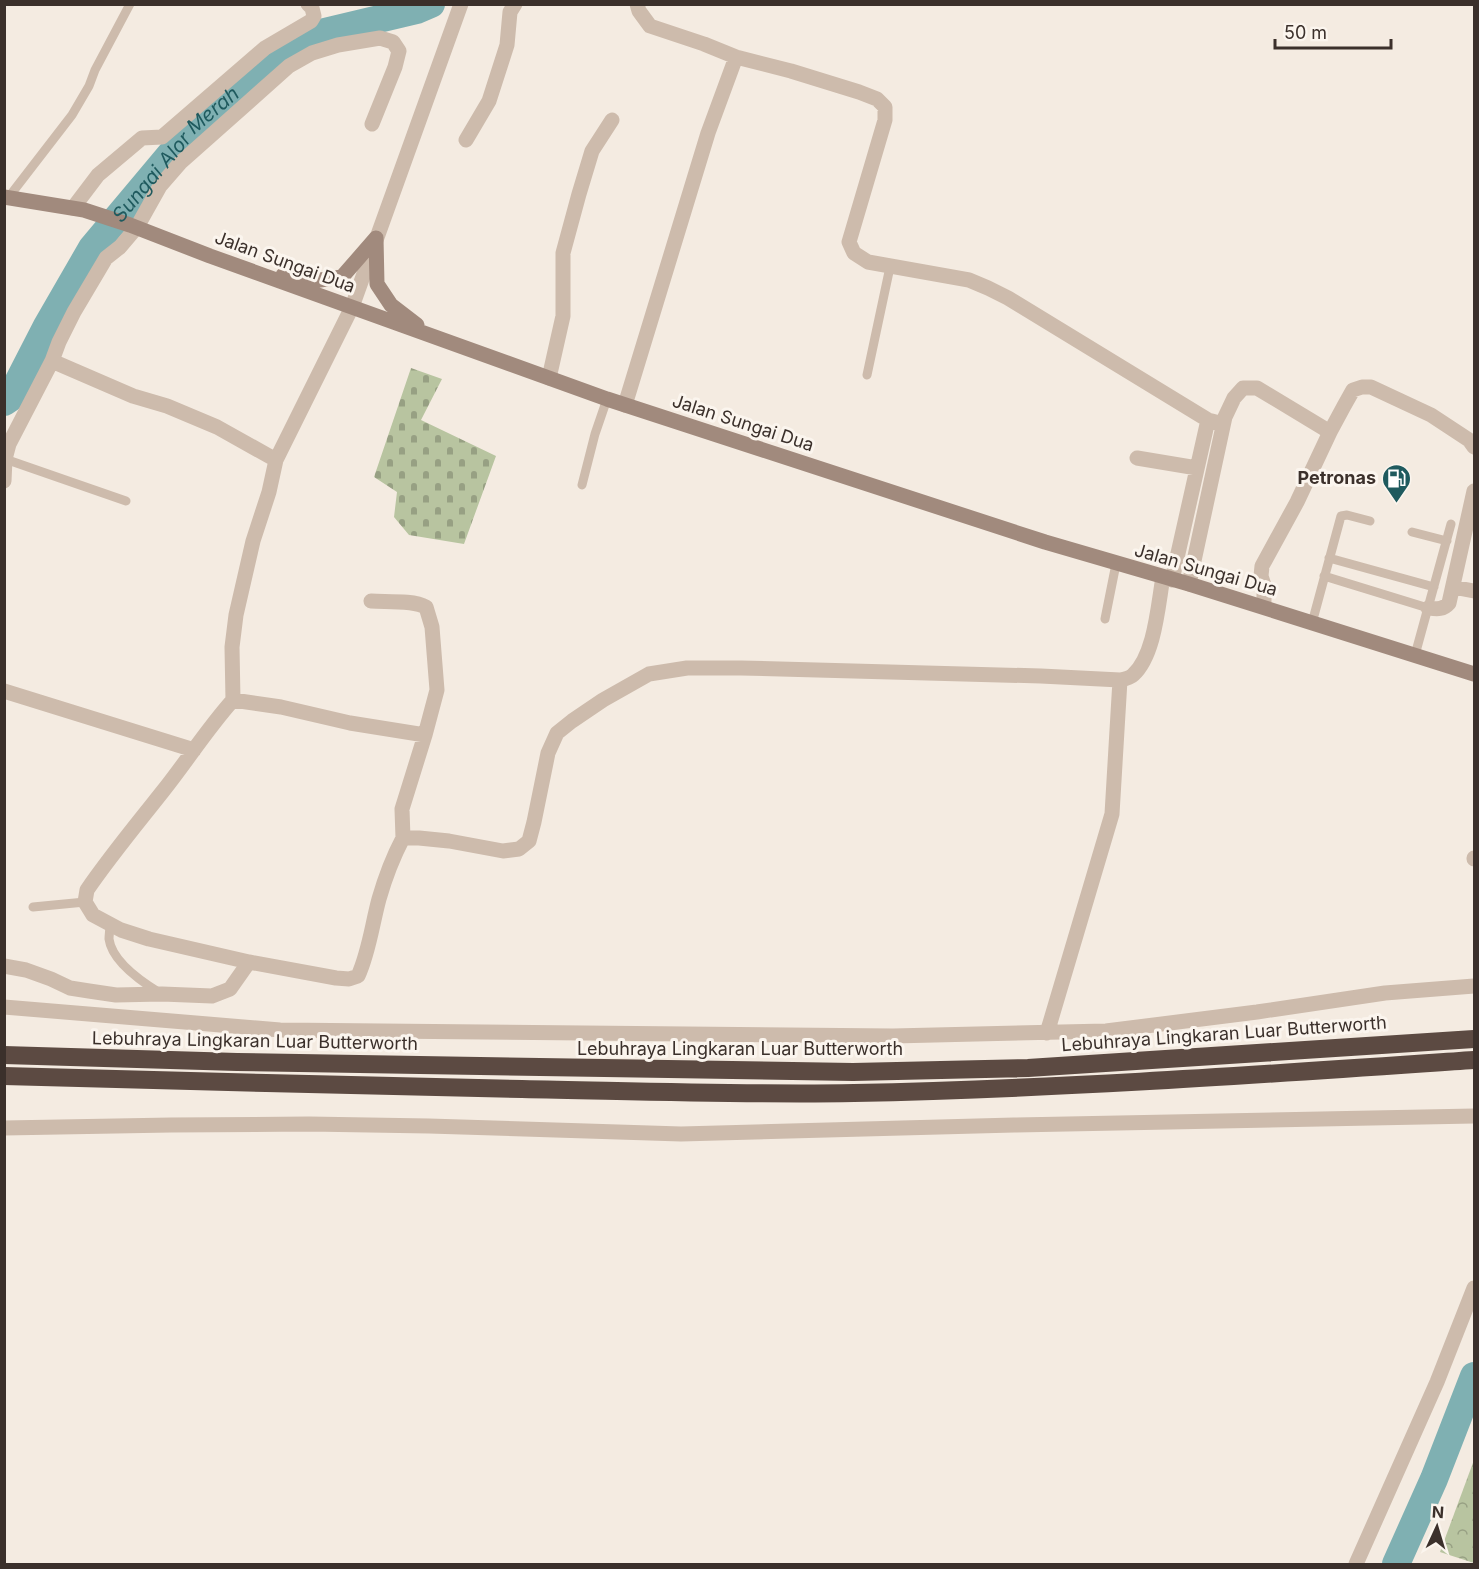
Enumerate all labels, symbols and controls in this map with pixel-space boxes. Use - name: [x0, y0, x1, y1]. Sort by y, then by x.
- scale bar: [1275, 12, 1390, 50]
- text: 50 m: [1284, 22, 1327, 43]
- water label: Sungai Alor Merah: [107, 81, 244, 227]
- street label: Jalan Sungai Dua: [212, 226, 358, 297]
- street label: Jalan Sungai Dua: [670, 390, 817, 455]
- fuel station icon: Petronas: [1381, 462, 1413, 504]
- place label: Petronas: [1298, 467, 1376, 488]
- street label: Jalan Sungai Dua: [1132, 539, 1280, 600]
- street label: Lebuhraya Lingkaran Luar Butterworth: [1061, 1012, 1387, 1055]
- street label: Lebuhraya Lingkaran Luar Butterworth: [92, 1027, 418, 1054]
- street label: Lebuhraya Lingkaran Luar Butterworth: [577, 1038, 903, 1059]
- north arrow: [1407, 1497, 1467, 1557]
- text: N: [1431, 1502, 1445, 1522]

